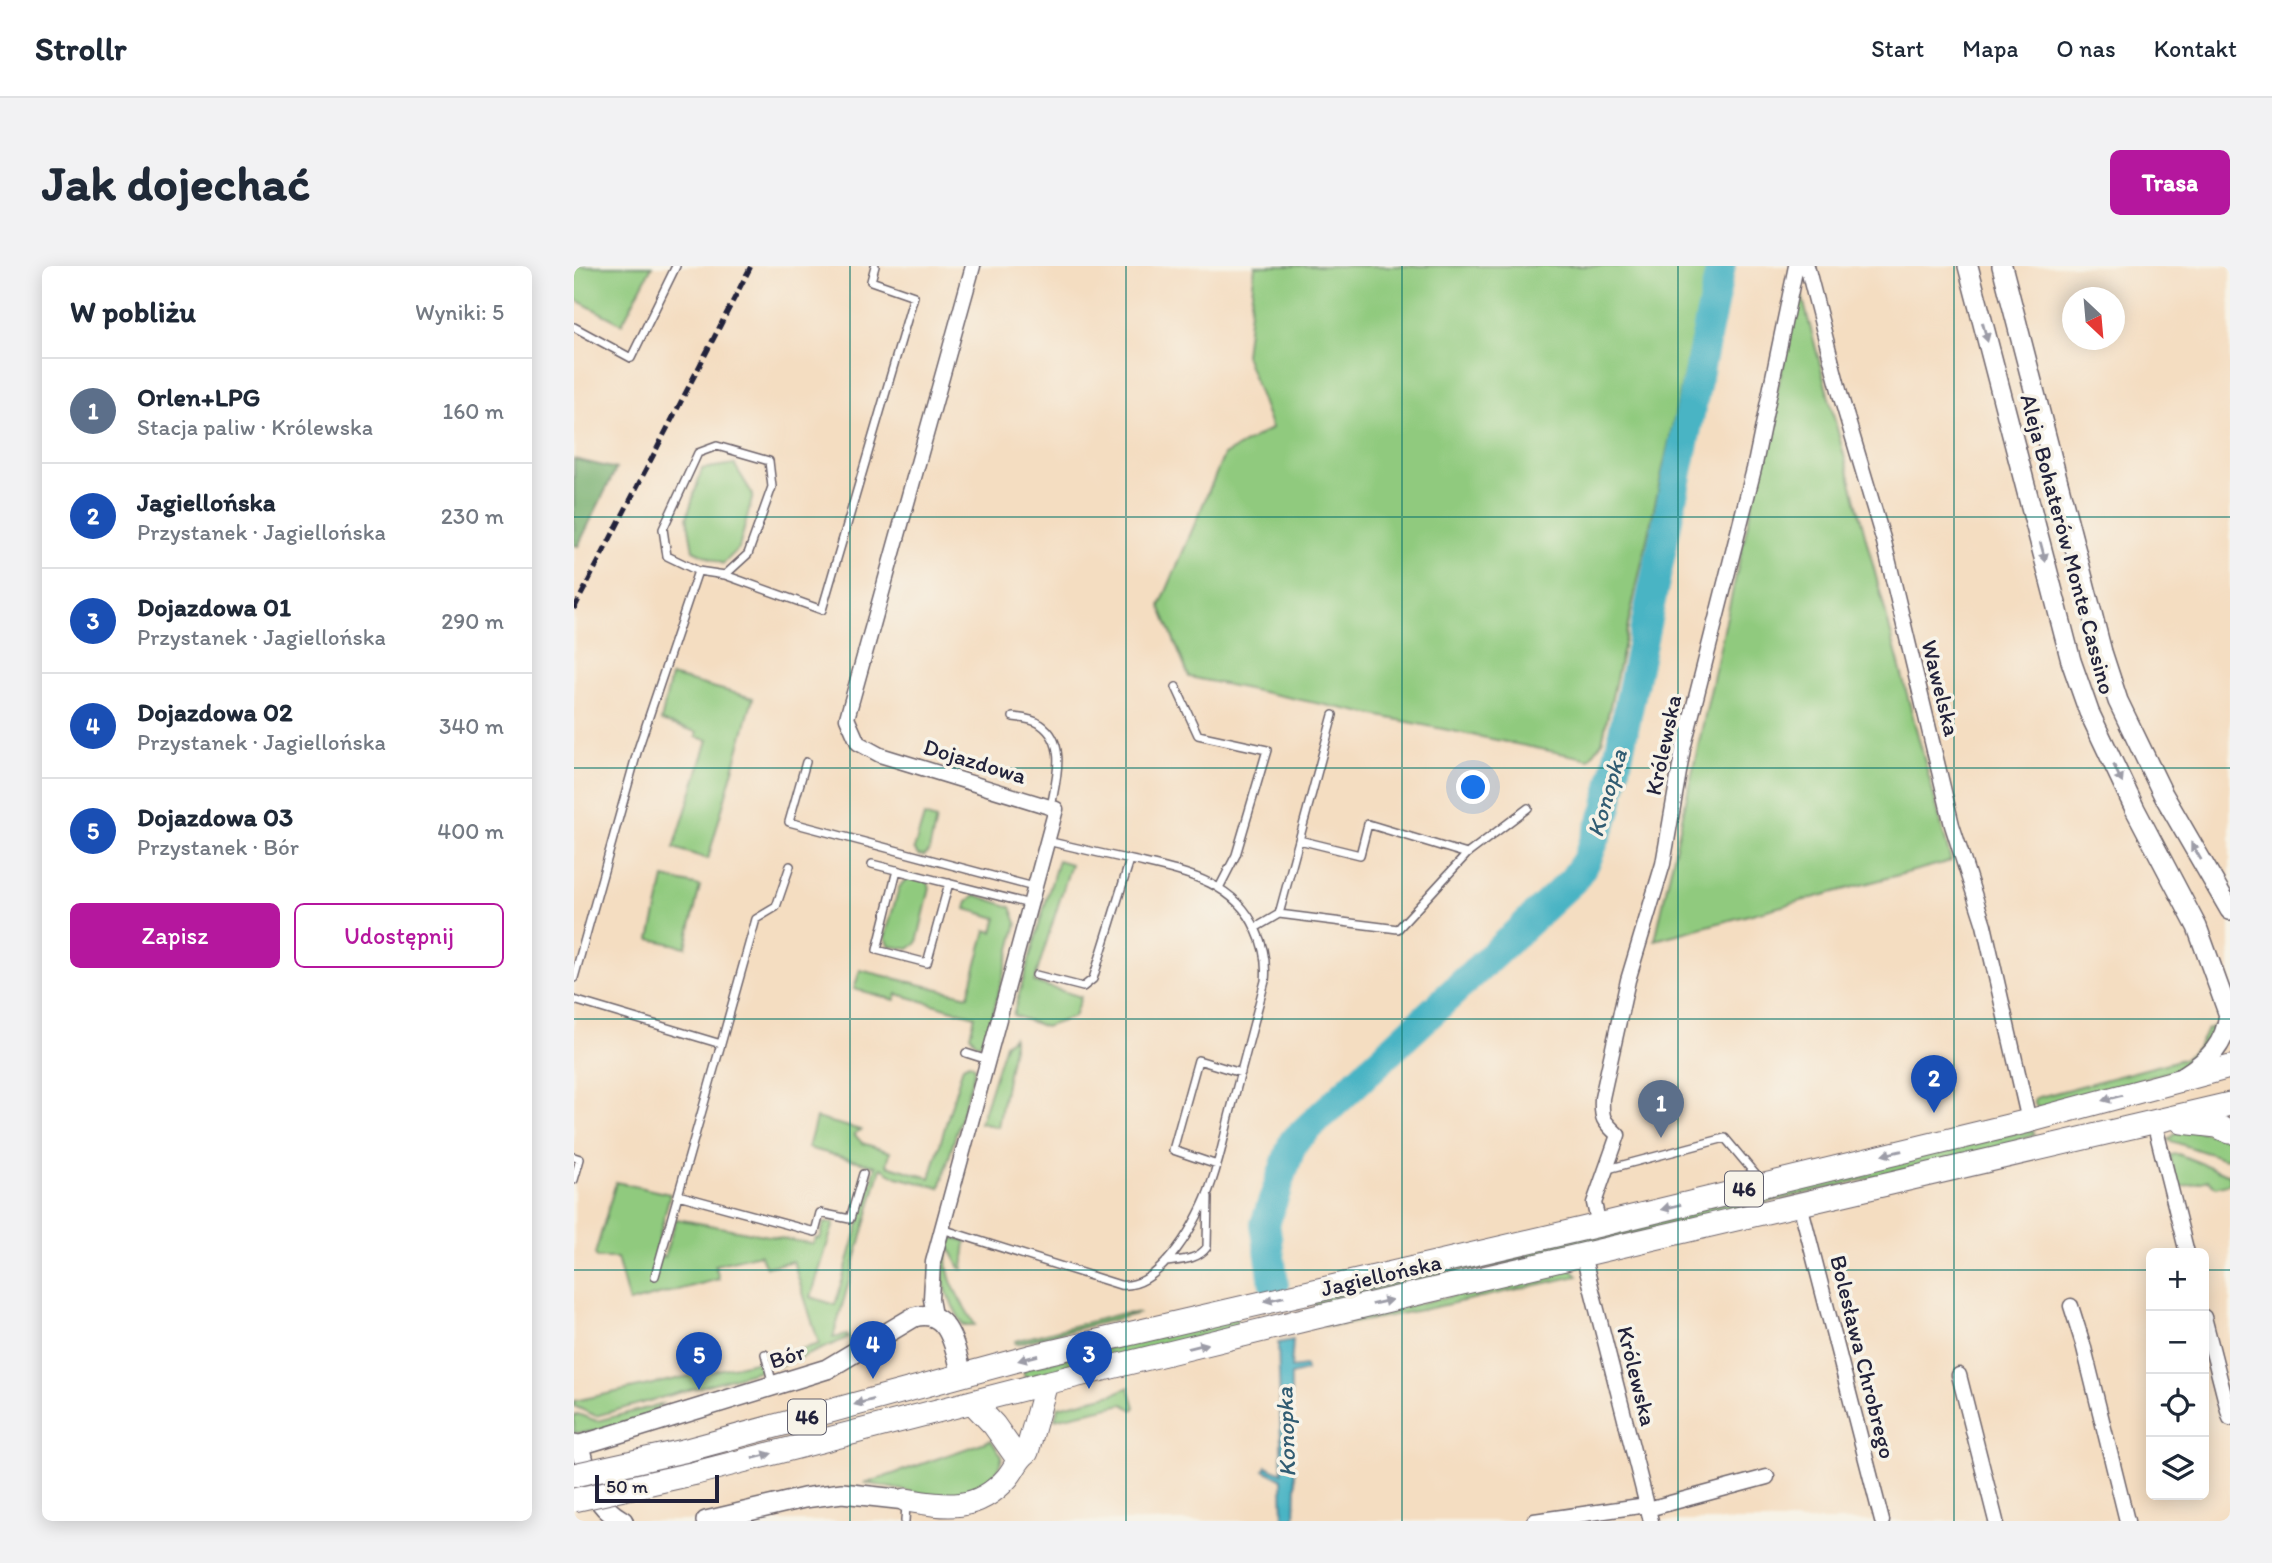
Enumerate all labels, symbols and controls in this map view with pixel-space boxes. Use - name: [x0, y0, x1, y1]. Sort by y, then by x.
- text: Strollr: [35, 29, 126, 68]
- text: Start: [1871, 34, 1924, 63]
- text: Mapa: [1962, 34, 2018, 63]
- text: O nas: [2056, 34, 2116, 63]
- text: Kontakt: [2154, 34, 2237, 63]
- button: Trasa: [2110, 150, 2230, 215]
- text: Jak dojechać: [42, 153, 310, 212]
- north arrow: [2062, 287, 2125, 350]
- text: W pobliżu: [70, 293, 196, 330]
- text: Wyniki: 5: [415, 298, 504, 326]
- one-way arrow: [1981, 322, 1991, 343]
- text: Orlen+LPG: [137, 381, 261, 413]
- street label: Aleja Bohaterów Monte Cassino: [2014, 391, 2122, 697]
- text: 1: [88, 397, 98, 425]
- text: 160 m: [442, 397, 504, 425]
- text: Stacja paliw · Królewska: [137, 413, 373, 441]
- text: Jagiellońska: [137, 486, 276, 518]
- text: 2: [87, 502, 99, 530]
- text: 230 m: [441, 502, 504, 530]
- text: Przystanek · Jagiellońska: [137, 518, 386, 546]
- one-way arrow: [2038, 541, 2049, 563]
- text: Dojazdowa 01: [137, 591, 291, 623]
- text: 3: [87, 607, 99, 635]
- text: 290 m: [441, 607, 504, 635]
- text: Przystanek · Jagiellońska: [137, 623, 386, 651]
- street label: Wawelska: [1916, 637, 1966, 739]
- street label: Królewska: [1639, 692, 1687, 798]
- text: Dojazdowa 02: [137, 696, 293, 728]
- text: 4: [86, 712, 100, 740]
- text: 340 m: [439, 712, 504, 740]
- text: Przystanek · Jagiellońska: [137, 728, 386, 756]
- street label: Dojazdowa: [920, 732, 1030, 790]
- water label: Konopka: [1580, 745, 1633, 840]
- one-way arrow: [2113, 764, 2124, 784]
- your location: [1456, 770, 1490, 804]
- text: Dojazdowa 03: [137, 801, 293, 833]
- text: 5: [87, 817, 99, 845]
- text: 400 m: [437, 817, 504, 845]
- text: Przystanek · Bór: [137, 833, 299, 861]
- one-way arrow: [2190, 841, 2202, 861]
- button: Zapisz: [70, 903, 280, 968]
- button: Udostępnij: [294, 903, 504, 968]
- pin: 2: [1911, 1055, 1957, 1113]
- pin: 1: [1638, 1080, 1684, 1138]
- one-way arrow: [2101, 1093, 2123, 1104]
- one-way arrow: [1881, 1148, 1903, 1159]
- road number: 46: [1725, 1172, 1763, 1206]
- one-way arrow: [1659, 1202, 1681, 1213]
- street label: Jagiellońska: [1318, 1248, 1444, 1302]
- map controls: [2146, 1248, 2209, 1500]
- button: +: [2146, 1248, 2209, 1311]
- street label: Bolesława Chrobrego: [1824, 1252, 1902, 1462]
- one-way arrow: [1263, 1294, 1285, 1305]
- one-way arrow: [1371, 1296, 1393, 1307]
- button: −: [2146, 1311, 2209, 1374]
- pin: 4: [850, 1321, 896, 1379]
- street label: Królewska: [1611, 1323, 1663, 1429]
- pin: 3: [1066, 1331, 1112, 1389]
- pin: 5: [676, 1332, 722, 1390]
- street label: Bór: [766, 1337, 808, 1375]
- one-way arrow: [1187, 1341, 1209, 1352]
- one-way arrow: [1017, 1353, 1039, 1364]
- button: locate: [2146, 1374, 2209, 1437]
- water label: Konopka: [1269, 1386, 1302, 1477]
- one-way arrow: [853, 1397, 875, 1408]
- road number: 46: [788, 1400, 826, 1434]
- button: layers: [2146, 1437, 2209, 1500]
- one-way arrow: [751, 1450, 773, 1461]
- scale bar: [595, 1472, 719, 1504]
- text: 50 m: [606, 1475, 648, 1498]

